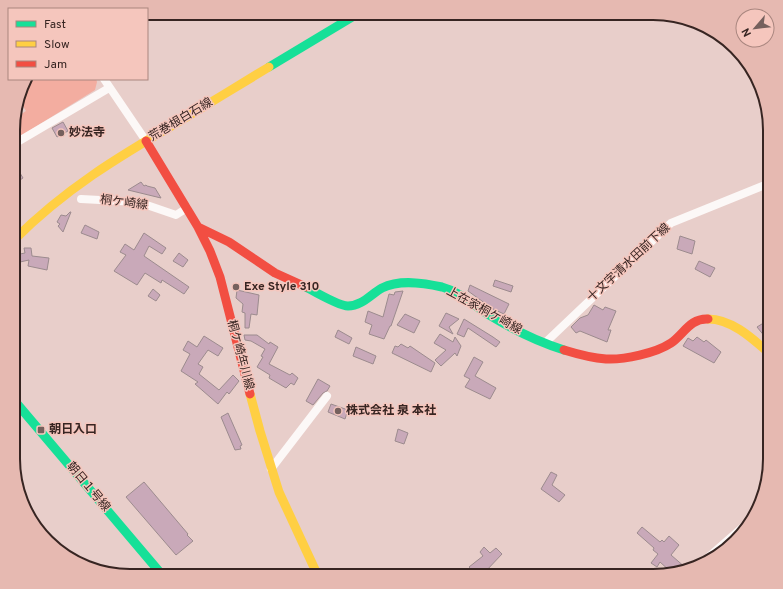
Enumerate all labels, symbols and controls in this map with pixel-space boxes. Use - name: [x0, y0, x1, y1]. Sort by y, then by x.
- legend: [8, 8, 148, 80]
- north arrow: [735, 8, 775, 48]
- text: Fast: [44, 17, 66, 33]
- text: N: [739, 25, 755, 39]
- text: Slow: [44, 37, 70, 53]
- text: Jam: [44, 57, 67, 73]
- street label: 荒巻根白石線: [146, 95, 216, 145]
- place label: 妙法寺: [69, 125, 105, 141]
- marker: 妙法寺: [56, 128, 66, 138]
- street label: 桐ケ崎線: [99, 192, 149, 214]
- street label: 十文字清水田前下線: [584, 220, 674, 306]
- place label: Exe Style 310: [244, 279, 320, 295]
- marker: Exe Style 310: [231, 282, 241, 292]
- street label: 上在家桐ケ崎線: [443, 284, 525, 338]
- street label: 桐ケ崎年川線: [223, 318, 257, 392]
- place label: 株式会社 泉 本社: [346, 403, 436, 419]
- marker: 株式会社 泉 本社: [333, 406, 343, 416]
- place label: 朝日入口: [49, 422, 97, 438]
- marker: 朝日入口: [36, 425, 46, 435]
- street label: 朝日１号線: [63, 459, 113, 515]

